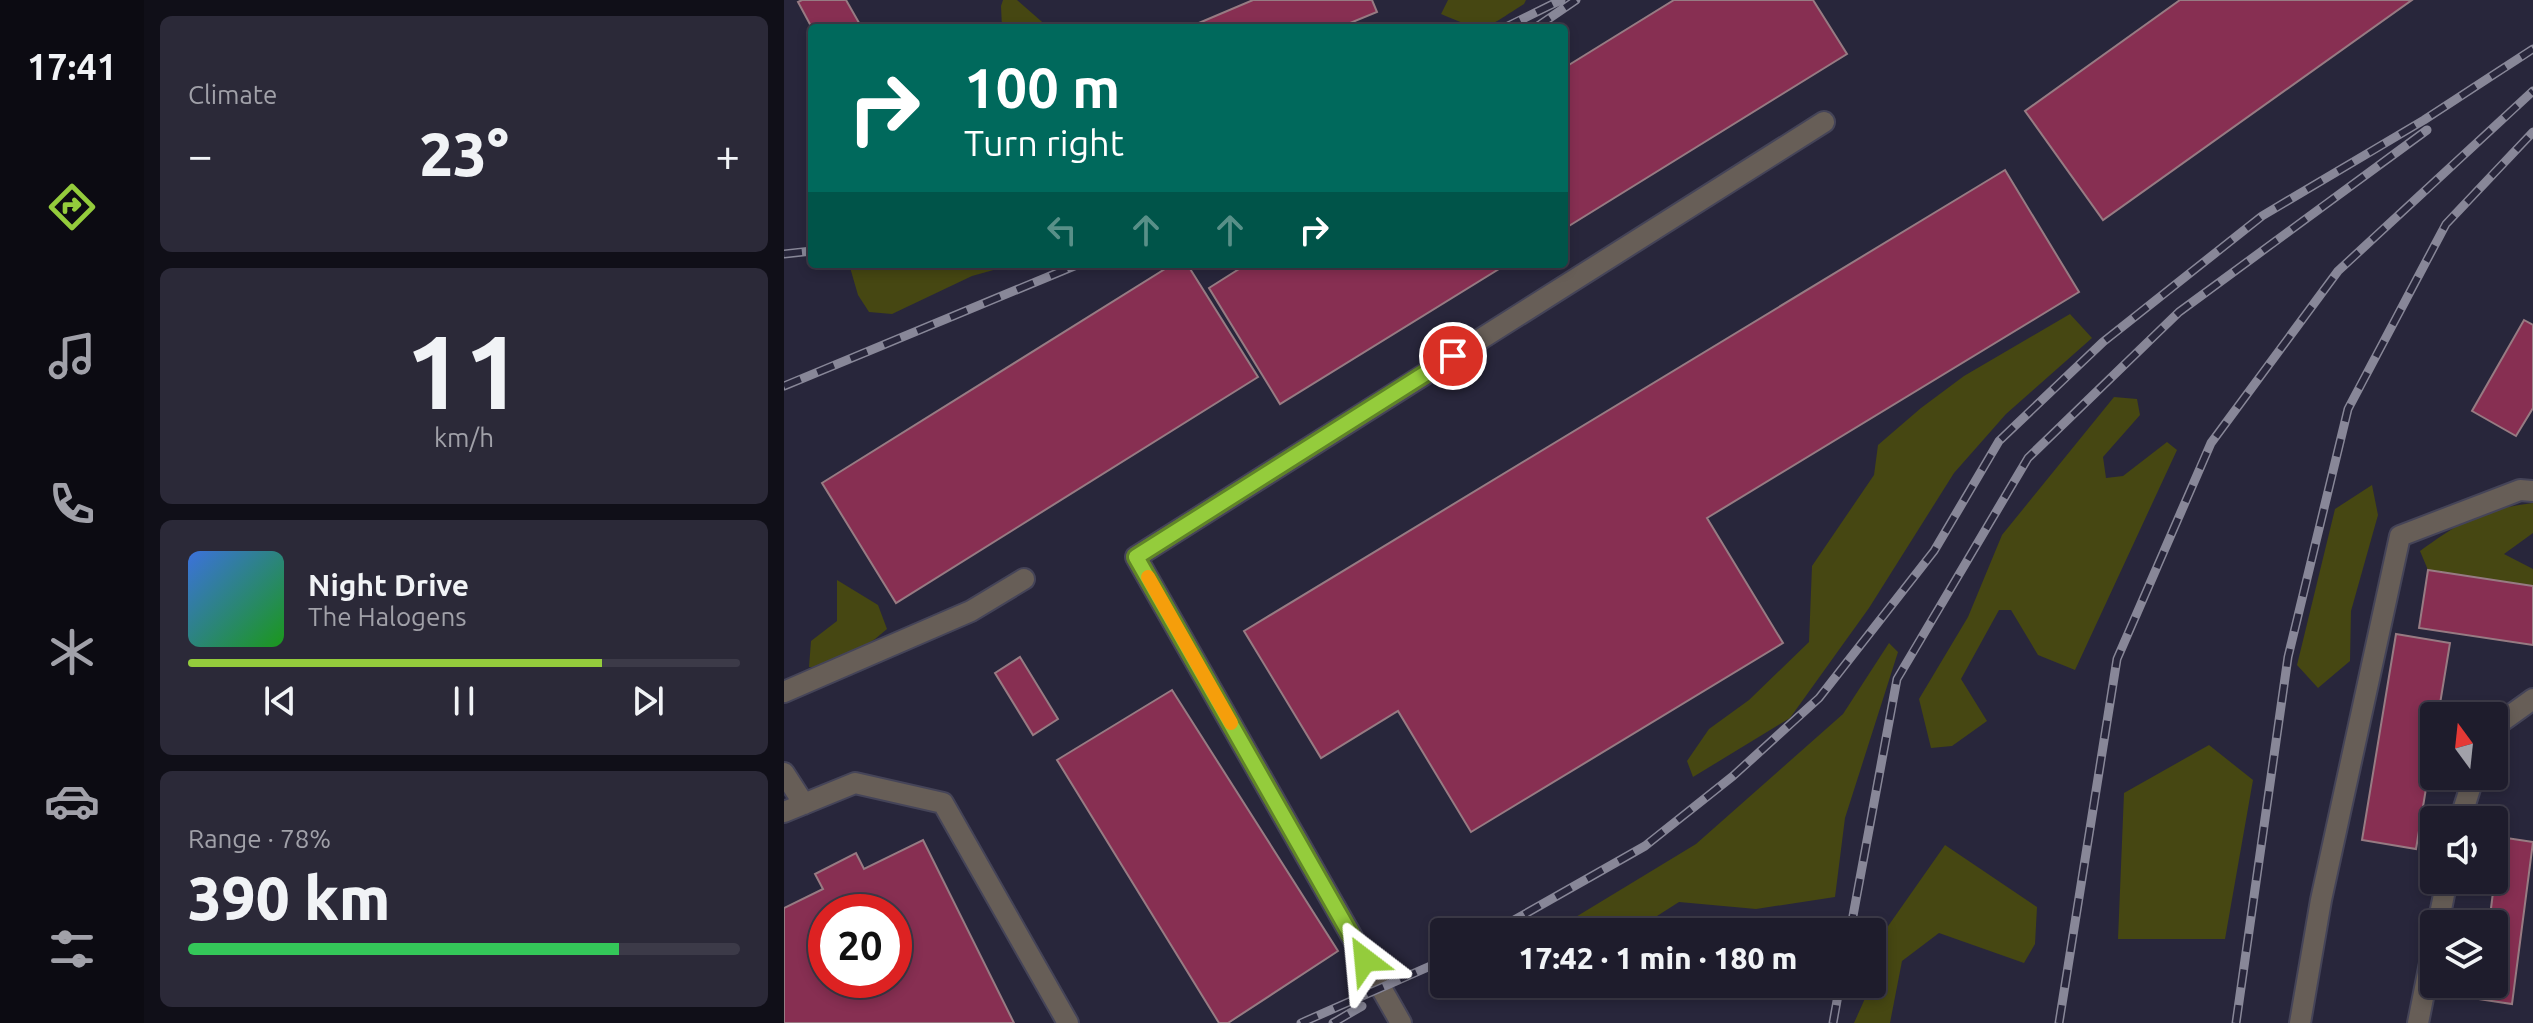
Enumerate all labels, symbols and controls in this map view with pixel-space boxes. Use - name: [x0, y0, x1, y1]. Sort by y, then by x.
- text: 17:41: [27, 46, 117, 87]
- icon: right: [832, 56, 936, 160]
- text: 100 m: [964, 56, 1120, 119]
- text: Climate: [188, 80, 277, 109]
- text: 23°: [419, 120, 509, 187]
- text: Turn right: [964, 122, 1124, 163]
- text: −: [188, 130, 213, 179]
- text: +: [715, 130, 740, 179]
- icon: directions: [44, 179, 100, 235]
- icon: left: [1040, 208, 1084, 252]
- icon: ahead: [1124, 208, 1168, 252]
- icon: ahead: [1208, 208, 1252, 252]
- icon: right: [1292, 208, 1336, 252]
- text: 11: [405, 312, 523, 429]
- pin: [1419, 322, 1487, 390]
- icon: music: [44, 328, 100, 384]
- icon: arrive: [1431, 334, 1475, 378]
- text: km/h: [434, 423, 494, 452]
- icon: phone: [44, 476, 100, 532]
- text: Night Drive: [308, 568, 469, 602]
- text: The Halogens: [308, 602, 467, 631]
- icon: climate: [44, 624, 100, 680]
- icon: previous: [258, 679, 302, 723]
- icon: pause: [442, 679, 486, 723]
- icon: next: [626, 679, 670, 723]
- north arrow: [2420, 702, 2508, 790]
- map controls: [2420, 702, 2508, 998]
- icon: car: [44, 773, 100, 829]
- button: sound: [2420, 806, 2508, 894]
- text: Range · 78%: [188, 824, 331, 853]
- text: 390 km: [188, 864, 390, 931]
- speed limit sign: 20: [808, 894, 912, 998]
- button: layers: [2420, 910, 2508, 998]
- position arrow: [1323, 918, 1407, 1002]
- icon: filters: [44, 921, 100, 977]
- text: 17:42 · 1 min · 180 m: [1519, 941, 1797, 975]

